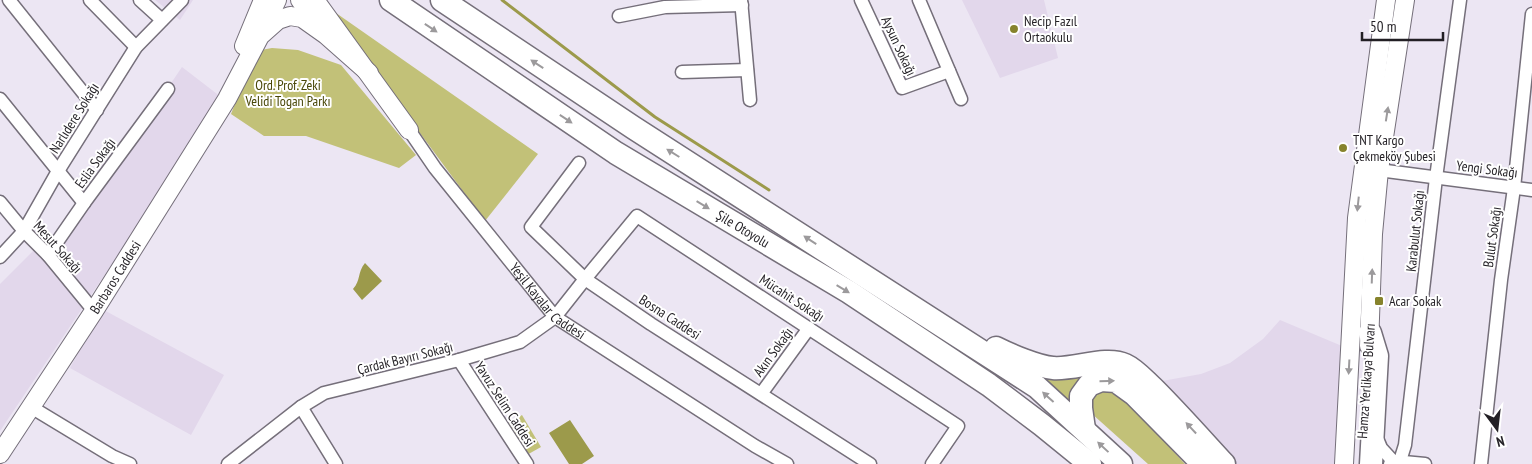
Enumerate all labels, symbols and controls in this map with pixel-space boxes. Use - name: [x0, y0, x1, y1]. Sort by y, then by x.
- scale bar: [1362, 10, 1443, 42]
- place label: Necip Fazıl Ortaokulu: [1024, 12, 1078, 46]
- street label: Aysun Sokağı: [877, 13, 921, 79]
- text: 50 m: [1370, 17, 1396, 36]
- one-way arrow: [424, 23, 438, 33]
- marker: Necip Fazıl Ortaokulu: [1008, 23, 1020, 35]
- one-way arrow: [530, 59, 544, 69]
- park label: Ord. Prof. Zeki Velidi Togan Parkı: [244, 76, 331, 110]
- street label: Narlıdere Sokağı: [45, 79, 103, 157]
- one-way arrow: [1384, 106, 1392, 122]
- one-way arrow: [559, 114, 572, 124]
- place label: TNT Kargo Çekmeköy Şubesi: [1353, 131, 1436, 165]
- street label: Eslia Sokağı: [71, 134, 119, 192]
- marker: TNT Kargo Çekmeköy Şubesi: [1337, 142, 1349, 154]
- one-way arrow: [666, 148, 680, 158]
- street label: Yengi Sokağı: [1455, 156, 1519, 182]
- street label: Karabulut Sokağı: [1402, 189, 1428, 273]
- one-way arrow: [1354, 197, 1362, 213]
- one-way arrow: [697, 201, 710, 210]
- street label: Şile Otoyolu: [713, 206, 773, 252]
- street label: Bulut Sokağı: [1479, 206, 1505, 268]
- street label: Mesut Sokağı: [30, 217, 86, 277]
- one-way arrow: [803, 236, 817, 245]
- street label: Barbaros Caddesi: [86, 237, 145, 317]
- street label: Yeşil Kayalar Caddesi: [506, 259, 589, 343]
- one-way arrow: [1368, 267, 1376, 283]
- street label: Mücahit Sokağı: [756, 270, 828, 326]
- one-way arrow: [837, 284, 850, 293]
- street label: Bosna Caddesi: [636, 291, 704, 343]
- place label: Acar Sokak: [1389, 292, 1442, 310]
- marker: Acar Sokak: [1373, 295, 1385, 307]
- street label: Hamza Yerlikaya Bulvarı: [1353, 323, 1379, 439]
- street label: Akın Sokağı: [749, 324, 797, 380]
- street label: Çardak Bayırı Sokağı: [355, 337, 455, 379]
- street label: Yavuz Selim Caddesi: [471, 358, 539, 450]
- one-way arrow: [1345, 359, 1353, 375]
- one-way arrow: [1099, 377, 1115, 385]
- one-way arrow: [1042, 392, 1054, 403]
- north arrow: [1472, 404, 1522, 454]
- one-way arrow: [1185, 423, 1197, 435]
- text: N: [1494, 432, 1506, 451]
- one-way arrow: [1097, 441, 1109, 453]

